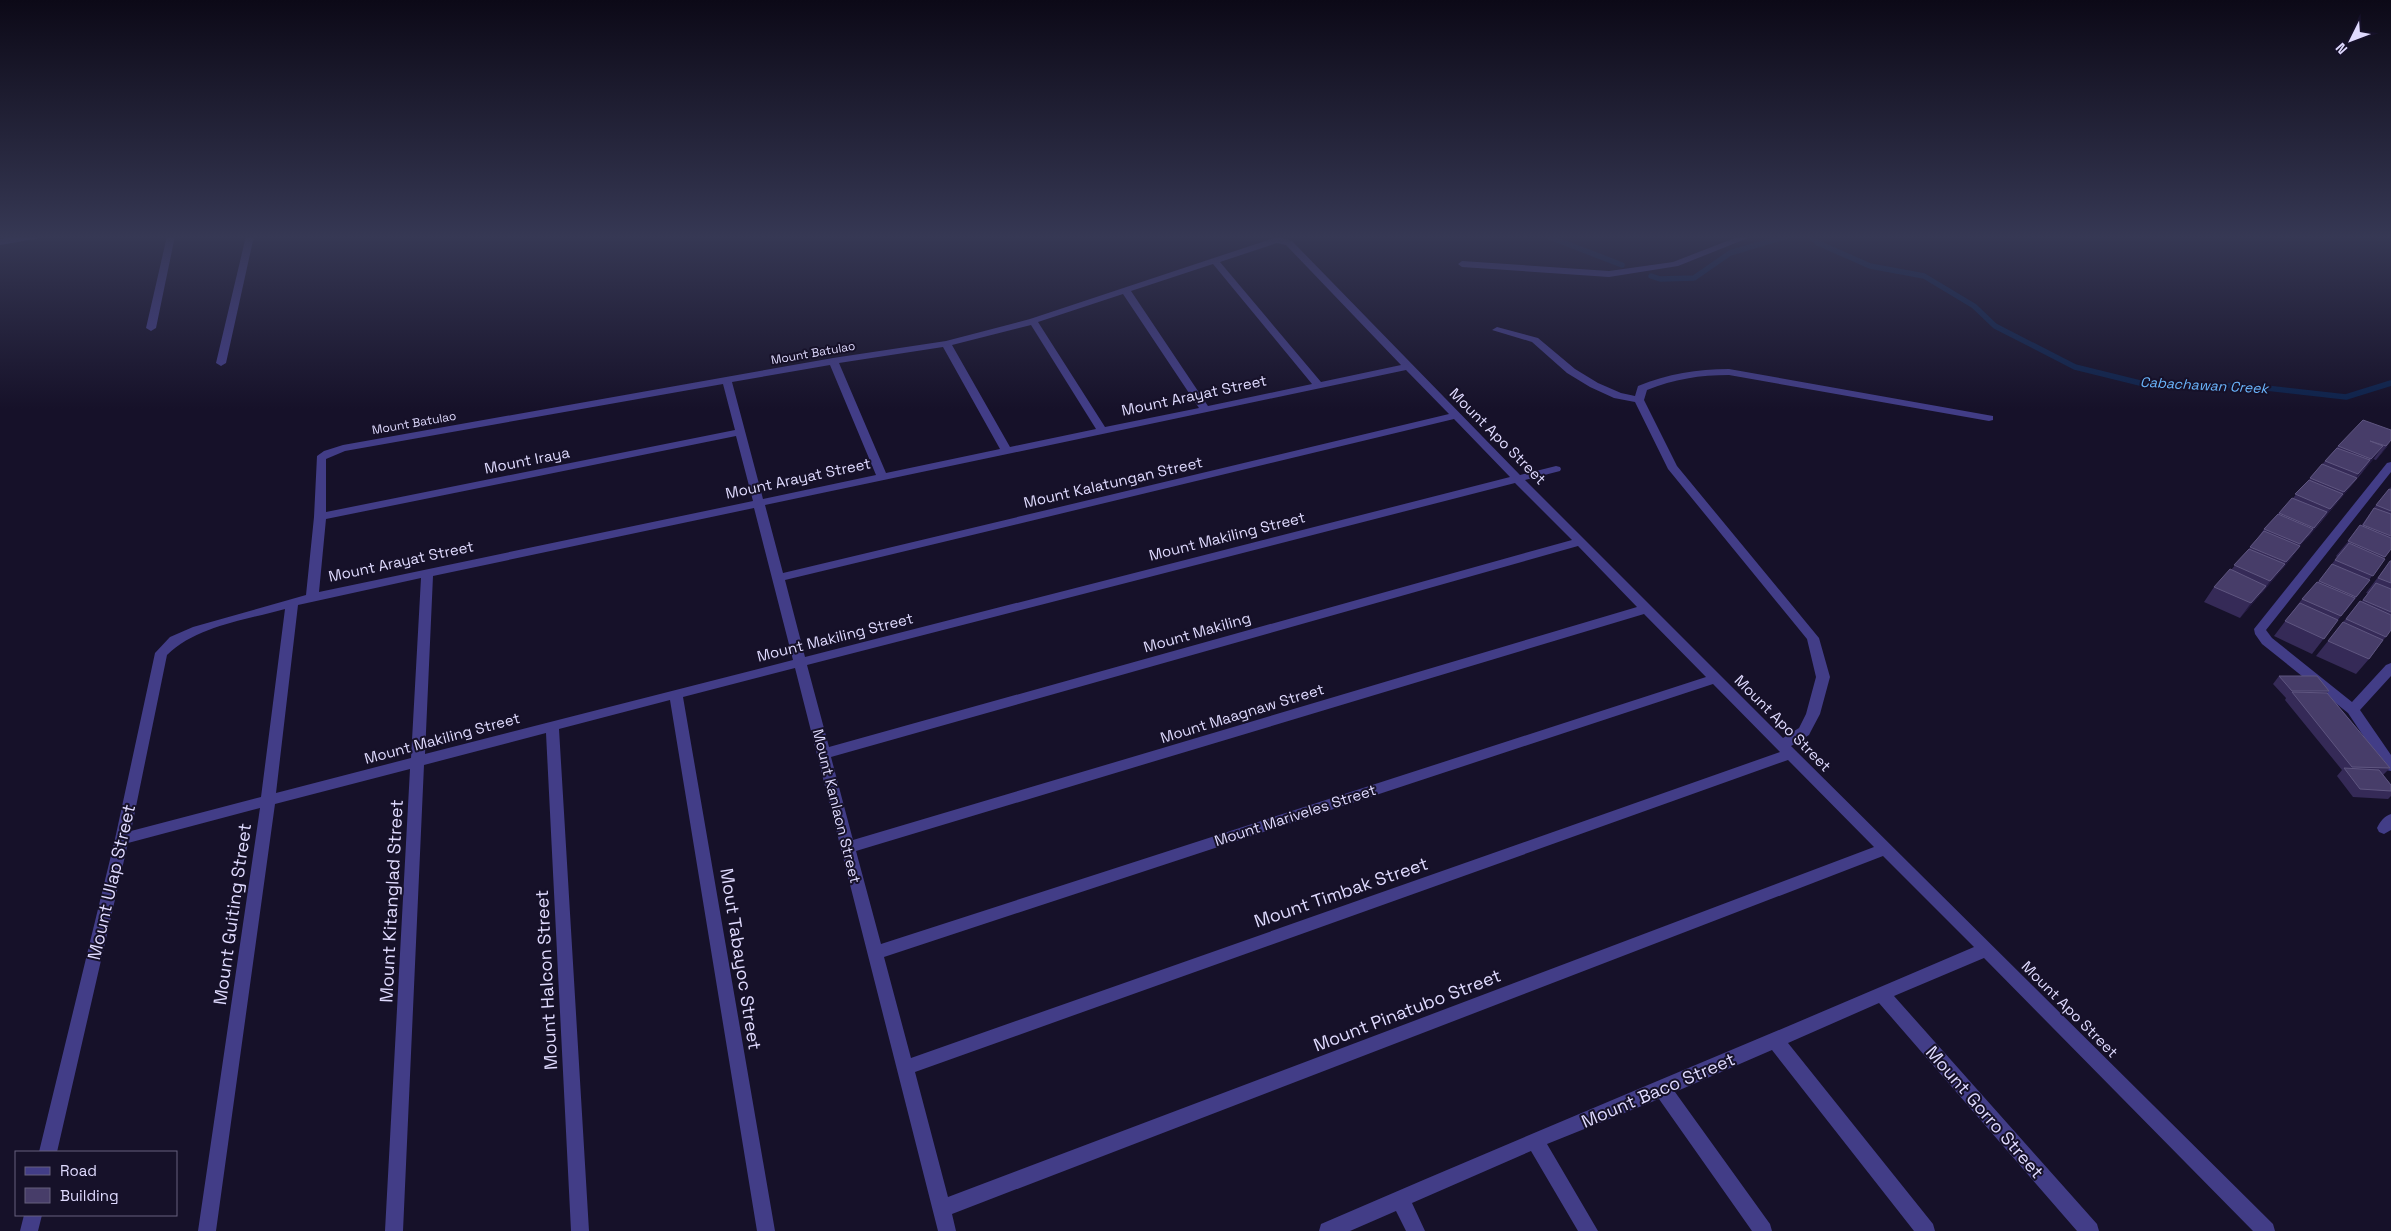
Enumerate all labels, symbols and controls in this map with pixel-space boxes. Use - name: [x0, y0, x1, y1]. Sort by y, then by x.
- north arrow: [2326, 15, 2376, 65]
- text: N: [2332, 39, 2351, 58]
- street label: Mount Batulao: [770, 338, 856, 368]
- street label: Mount Arayat Street: [1120, 370, 1269, 420]
- water label: Cabachawan Creek: [2139, 373, 2270, 397]
- street label: Mount Apo Street: [1446, 384, 1550, 488]
- street label: Mount Batulao: [371, 408, 457, 438]
- street label: Mount Iraya: [483, 442, 572, 478]
- street label: Mount Kalatungan Street: [1022, 452, 1204, 512]
- street label: Mount Arayat Street: [724, 453, 873, 503]
- street label: Mount Makiling Street: [1147, 507, 1307, 565]
- street label: Mount Arayat Street: [327, 536, 476, 586]
- street label: Mount Makiling Street: [755, 608, 915, 666]
- street label: Mount Makiling: [1141, 608, 1253, 656]
- street label: Mount Apo Street: [1731, 671, 1835, 775]
- street label: Mount Maagnaw Street: [1158, 679, 1326, 747]
- street label: Mount Makiling Street: [362, 708, 522, 768]
- street label: Mount Kanlaon Street: [809, 727, 865, 885]
- street label: Mount Mariveles Street: [1212, 780, 1378, 850]
- street label: Mount Kitanglad Street: [374, 799, 408, 1003]
- street label: Mount Ulap Street: [82, 802, 140, 962]
- street label: Mount Guiting Street: [208, 821, 256, 1007]
- street label: Mount Timbak Street: [1251, 851, 1431, 933]
- street label: Mout Tabayoc Street: [715, 866, 767, 1052]
- street label: Mount Halcon Street: [530, 889, 562, 1071]
- street label: Mount Apo Street: [2018, 957, 2122, 1061]
- street label: Mount Pinatubo Street: [1310, 964, 1504, 1056]
- street label: Mount Gorro Street: [1921, 1041, 2049, 1183]
- street label: Mount Baco Street: [1578, 1047, 1738, 1133]
- legend: [15, 1151, 178, 1216]
- text: Road: [60, 1161, 97, 1180]
- text: Building: [60, 1186, 119, 1205]

